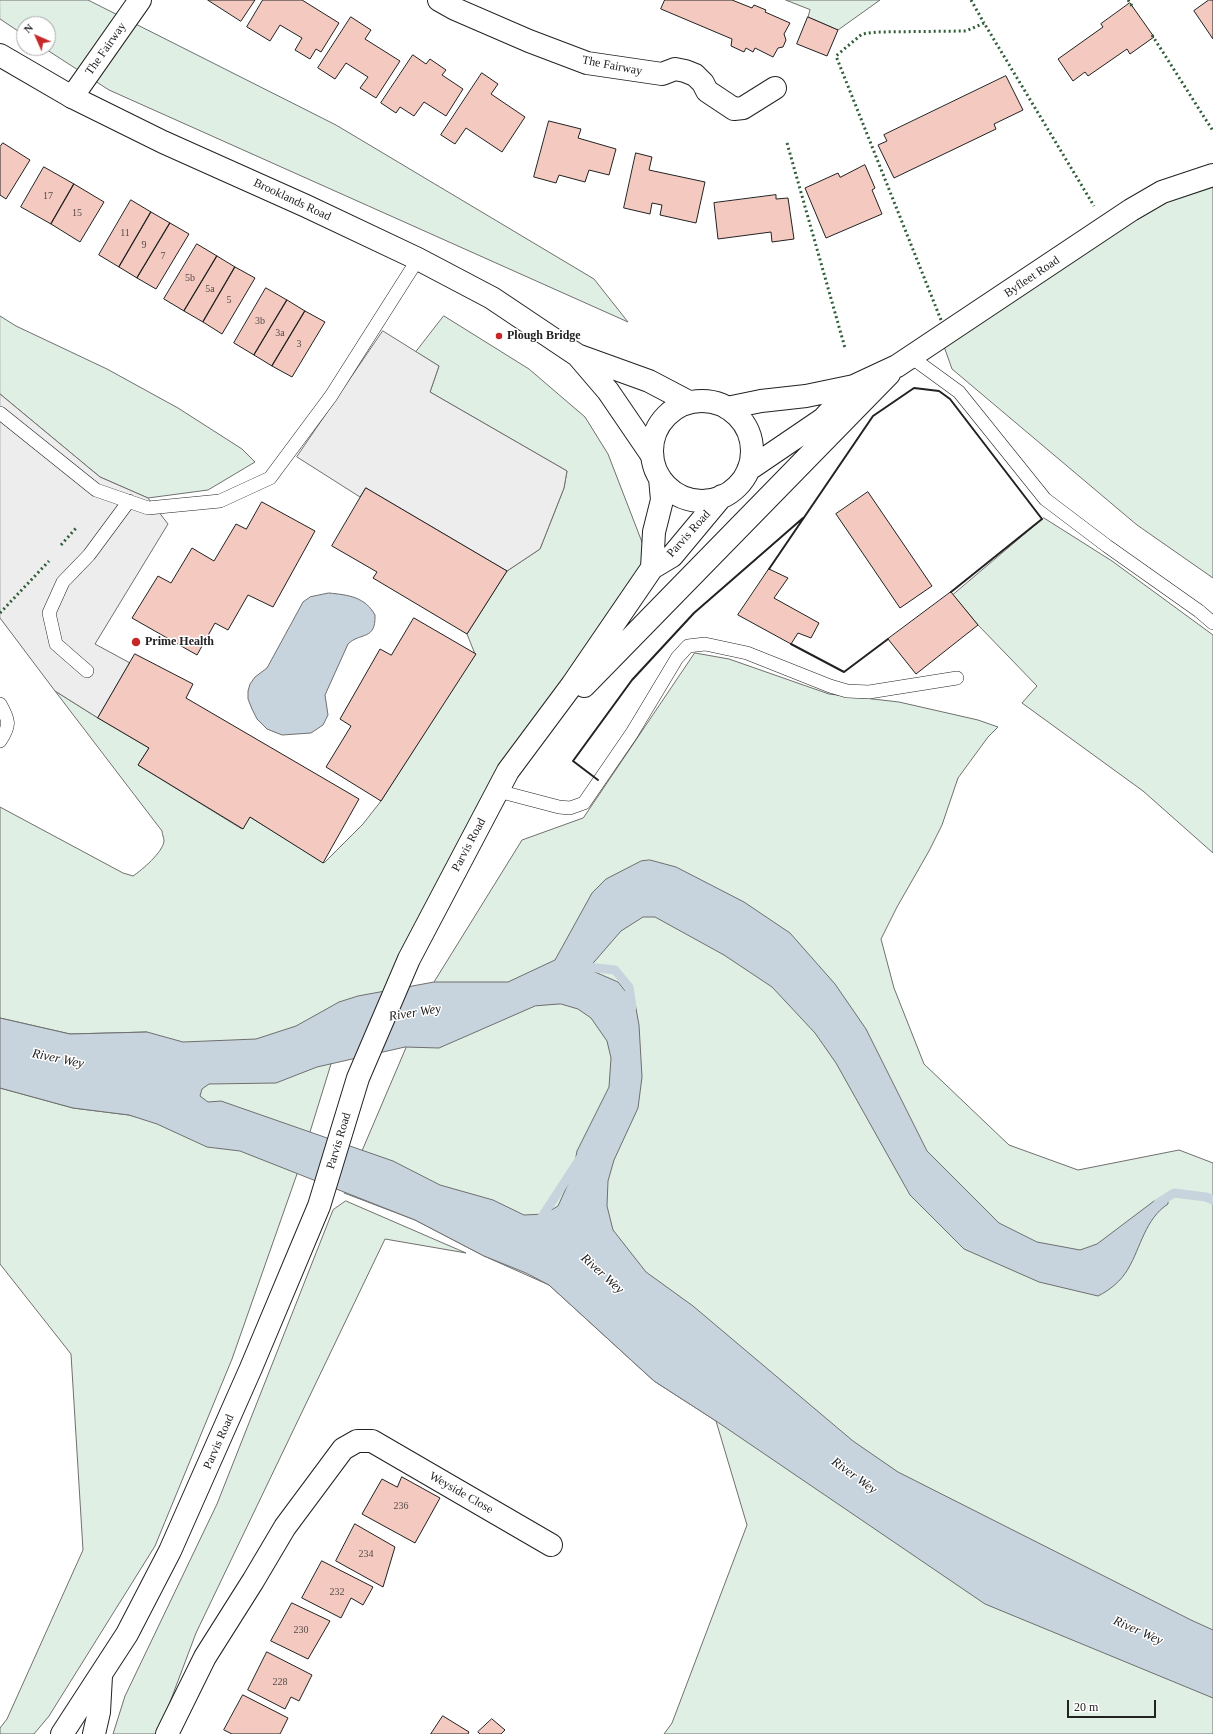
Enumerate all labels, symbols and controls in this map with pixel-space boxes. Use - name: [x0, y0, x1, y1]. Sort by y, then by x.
- north arrow: [16, 16, 56, 56]
- street label: The Fairway: [83, 20, 129, 78]
- text: N: [21, 21, 35, 35]
- street label: The Fairway: [581, 53, 643, 79]
- street label: Brooklands Road: [251, 176, 333, 224]
- house number: 17: [43, 190, 53, 202]
- house number: 15: [72, 207, 82, 219]
- house number: 11: [120, 227, 130, 239]
- house number: 9: [142, 239, 146, 251]
- house number: 7: [160, 250, 166, 262]
- street label: Byfleet Road: [1002, 253, 1062, 301]
- house number: 5b: [185, 272, 195, 284]
- house number: 5a: [205, 283, 215, 295]
- house number: 5: [226, 294, 232, 306]
- house number: 3b: [255, 315, 265, 327]
- house number: 3a: [275, 327, 285, 339]
- place label: Plough Bridge: [507, 329, 581, 343]
- marker: Plough Bridge: [494, 331, 504, 341]
- house number: 3: [296, 338, 302, 350]
- street label: Parvis Road: [664, 508, 714, 560]
- place label: Prime Health: [145, 635, 214, 649]
- marker: Prime Health: [130, 636, 142, 648]
- street label: Parvis Road: [449, 816, 489, 874]
- water label: River Wey: [388, 1001, 442, 1025]
- water label: River Wey: [31, 1046, 85, 1072]
- street label: Parvis Road: [324, 1111, 354, 1171]
- water label: River Wey: [577, 1251, 627, 1297]
- street label: Parvis Road: [201, 1412, 237, 1472]
- water label: River Wey: [828, 1454, 880, 1498]
- street label: Weyside Close: [427, 1469, 495, 1517]
- house number: 236: [394, 1500, 408, 1512]
- house number: 234: [358, 1548, 374, 1560]
- house number: 232: [330, 1586, 344, 1598]
- water label: River Wey: [1111, 1613, 1165, 1649]
- house number: 230: [294, 1624, 308, 1636]
- house number: 228: [272, 1676, 288, 1688]
- scale bar: [1069, 1692, 1158, 1718]
- text: 20 m: [1074, 1700, 1098, 1714]

